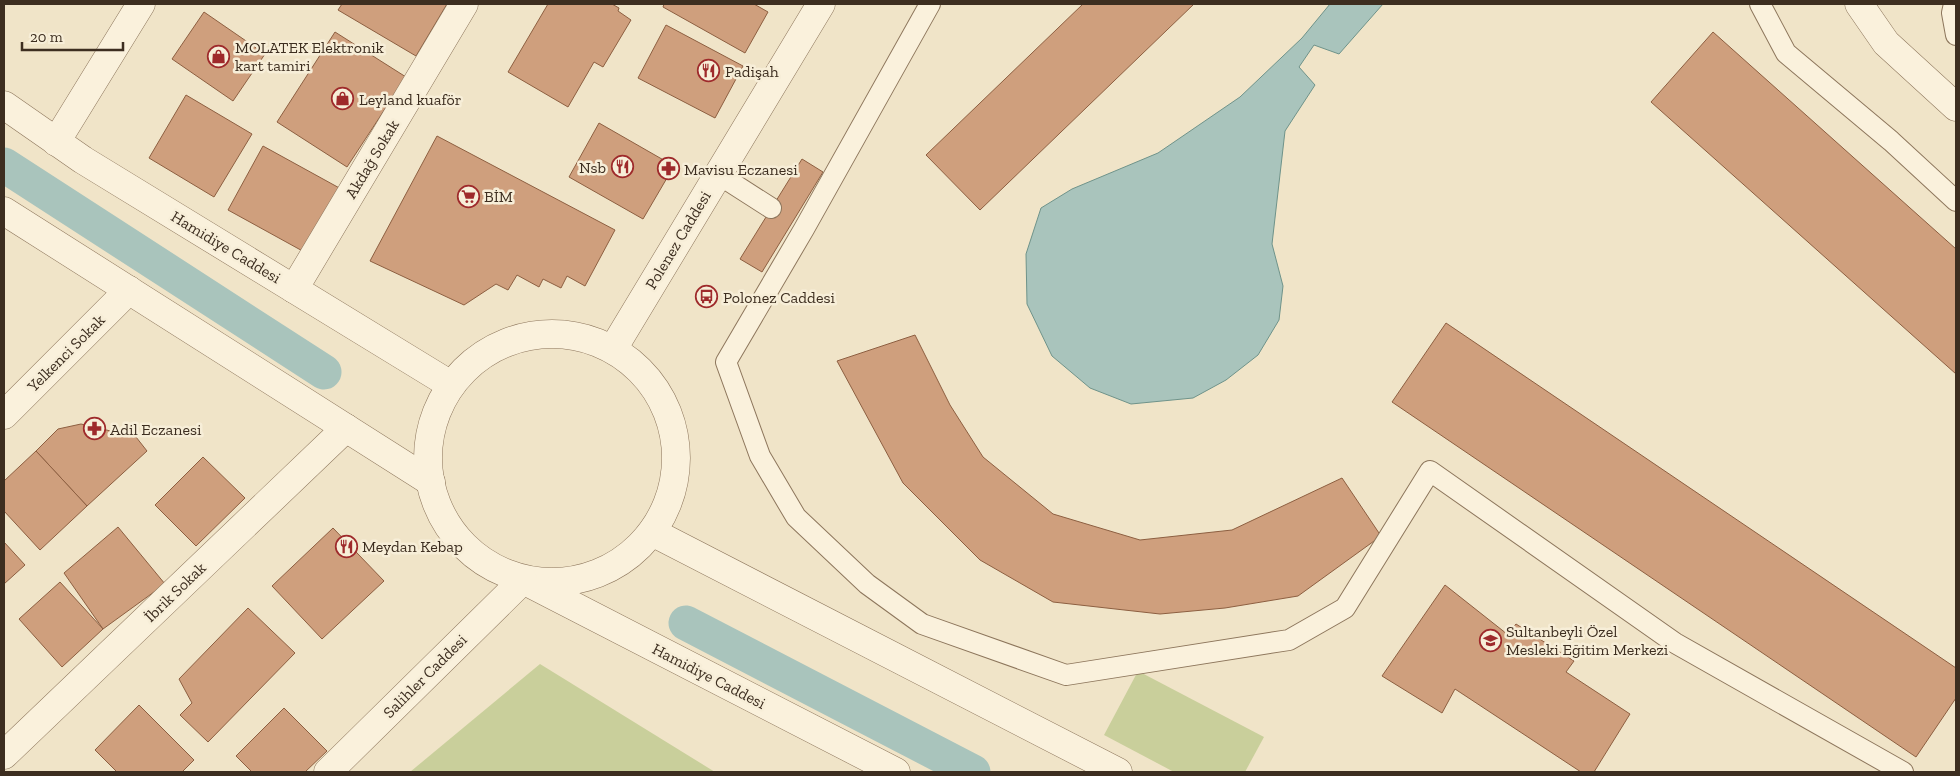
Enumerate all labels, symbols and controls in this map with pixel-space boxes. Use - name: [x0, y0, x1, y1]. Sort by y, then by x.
- scale bar: [22, 20, 124, 52]
- text: 20 m: [30, 28, 63, 46]
- place label: MOLATEK Elektronik kart tamiri: [235, 38, 385, 75]
- shop icon: MOLATEK Elektronik kart tamiri: [207, 44, 231, 68]
- restaurant icon: Padişah: [697, 59, 721, 83]
- place label: Padişah: [725, 62, 779, 81]
- shop icon: Leyland kuaför: [331, 87, 355, 111]
- place label: Leyland kuaför: [359, 90, 462, 109]
- street label: Akdağ Sokak: [341, 116, 403, 202]
- restaurant icon: Nsb: [610, 155, 634, 179]
- pharmacy icon: Mavisu Eczanesi: [656, 157, 680, 181]
- place label: Nsb: [579, 158, 606, 177]
- place label: Mavisu Eczanesi: [684, 160, 798, 179]
- supermarket icon: BİM: [456, 184, 480, 208]
- place label: BİM: [484, 187, 513, 206]
- street label: Polenez Caddesi: [641, 187, 715, 293]
- street label: Hamidiye Caddesi: [168, 207, 285, 288]
- bus stop icon: Polonez Caddesi: [695, 285, 719, 309]
- place label: Polonez Caddesi: [723, 288, 835, 307]
- street label: Yelkenci Sokak: [23, 310, 109, 396]
- pharmacy icon: Adil Eczanesi: [82, 417, 106, 441]
- place label: Adil Eczanesi: [110, 420, 202, 439]
- restaurant icon: Meydan Kebap: [334, 534, 358, 558]
- place label: Meydan Kebap: [362, 537, 463, 556]
- street label: İbrik Sokak: [140, 558, 210, 626]
- place label: Sultanbeyli Özel Mesleki Eğitim Merkezi: [1506, 622, 1669, 659]
- school or university icon: Sultanbeyli Özel Mesleki Eğitim Merkezi: [1478, 628, 1502, 652]
- street label: Salihler Caddesi: [379, 630, 471, 722]
- street label: Hamidiye Caddesi: [649, 639, 769, 713]

